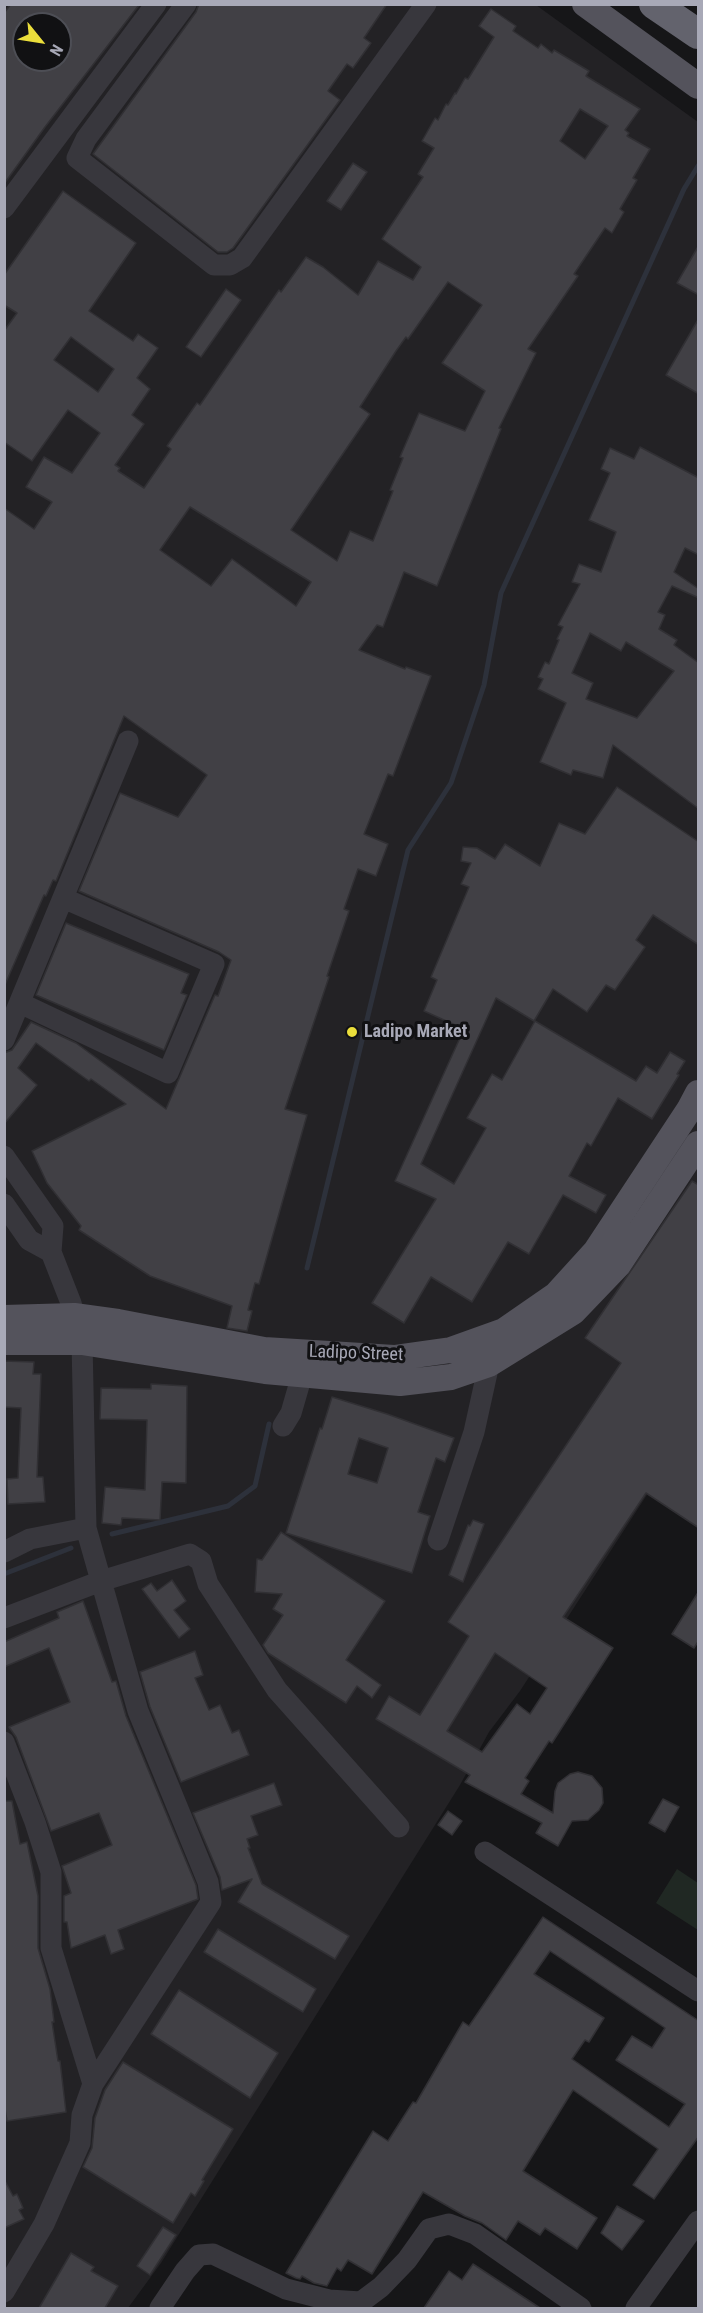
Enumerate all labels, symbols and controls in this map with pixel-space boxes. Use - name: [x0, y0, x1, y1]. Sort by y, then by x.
- north arrow: [12, 12, 72, 72]
- text: N: [46, 41, 67, 59]
- place label: Ladipo Market: [364, 1021, 467, 1043]
- marker: Ladipo Market: [345, 1025, 359, 1039]
- street label: Ladipo Street: [308, 1342, 404, 1366]

